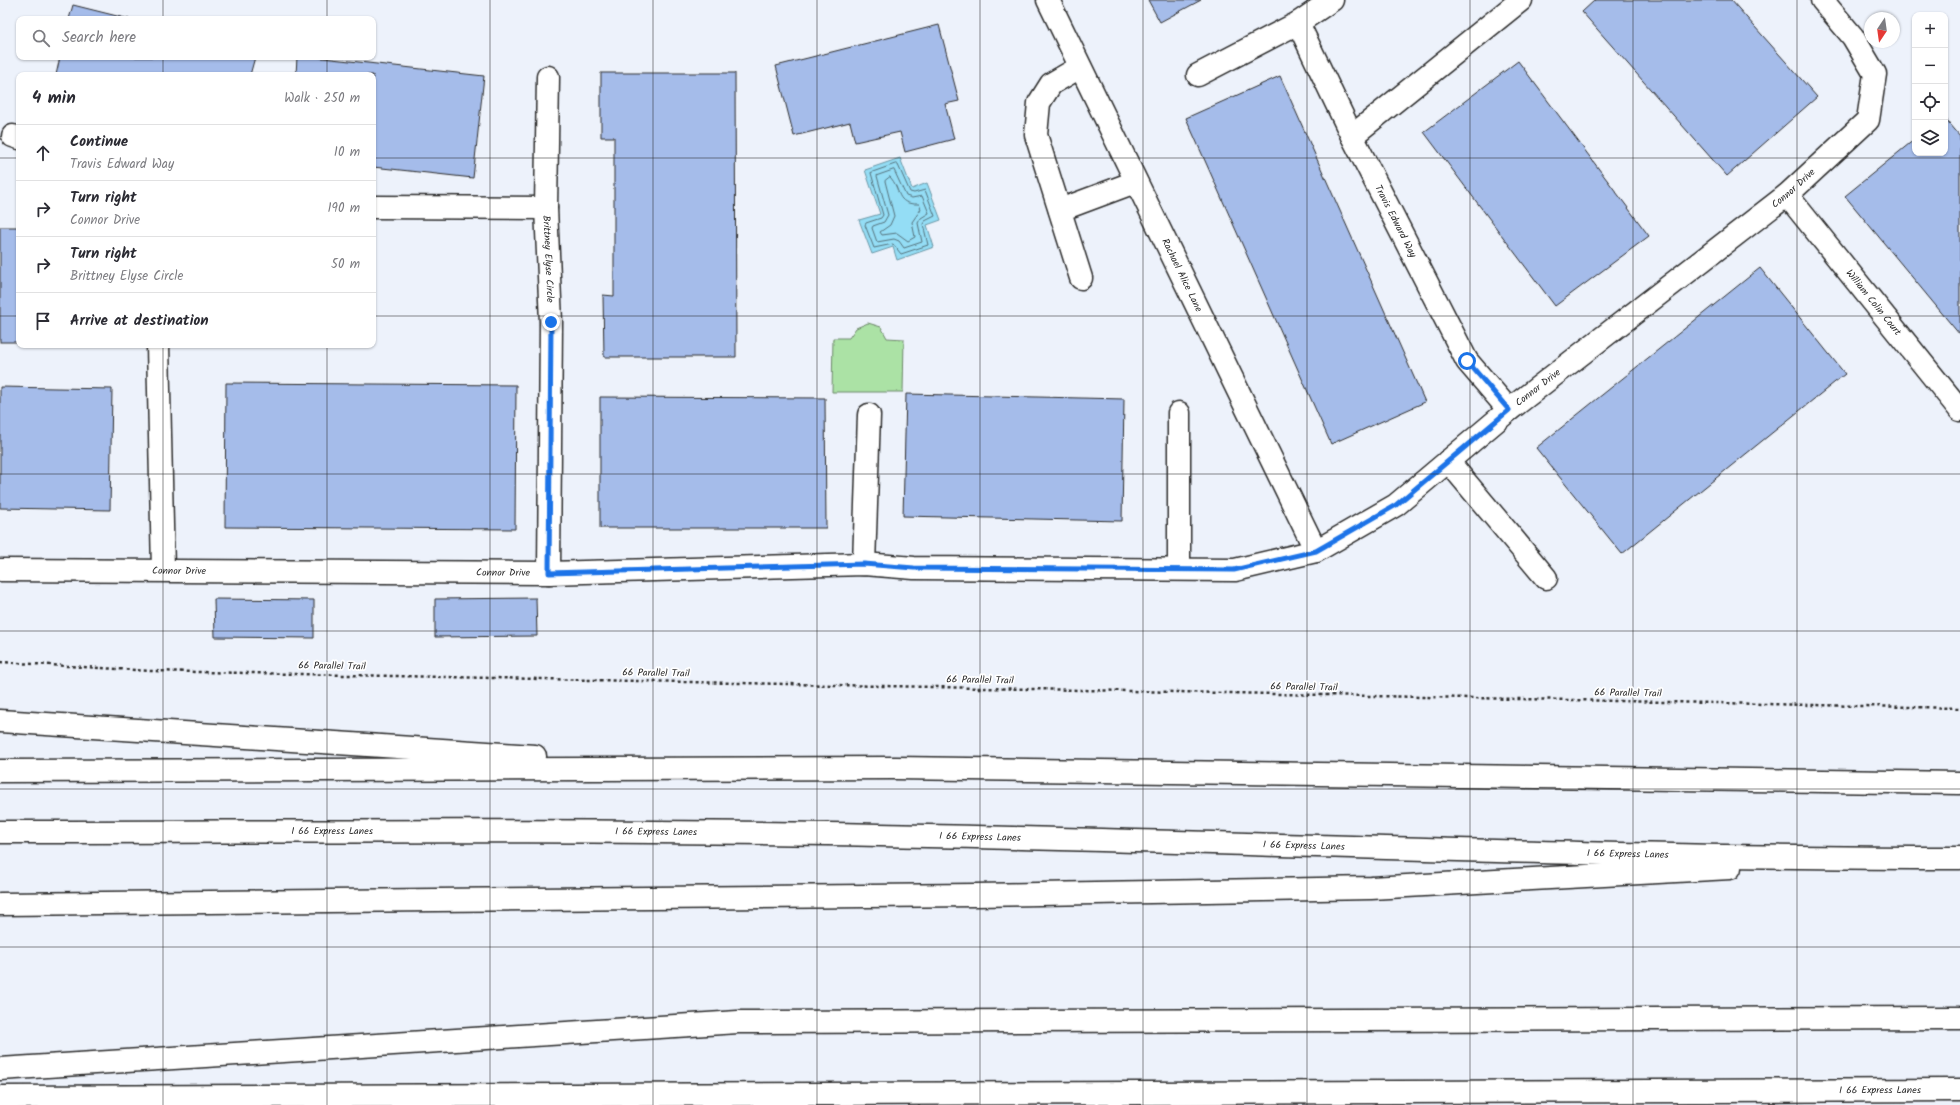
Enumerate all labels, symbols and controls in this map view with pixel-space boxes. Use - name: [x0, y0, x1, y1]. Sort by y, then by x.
- north arrow: [1864, 12, 1900, 48]
- map controls: [1912, 12, 1948, 156]
- button: +: [1912, 12, 1948, 48]
- search box: [16, 16, 376, 60]
- text: Search here: [62, 26, 136, 50]
- icon: search: [30, 27, 52, 49]
- button: −: [1912, 48, 1948, 84]
- button: locate: [1912, 84, 1948, 120]
- text: 4 min: [32, 85, 76, 112]
- text: Walk · 250 m: [284, 88, 360, 109]
- button: layers: [1912, 120, 1948, 156]
- text: Continue: [70, 130, 128, 154]
- icon: ahead: [32, 142, 54, 164]
- text: 10 m: [334, 142, 360, 163]
- text: Travis Edward Way: [70, 154, 174, 175]
- street label: Connor Drive: [1768, 164, 1819, 212]
- street label: Travis Edward Way: [1370, 182, 1421, 261]
- text: Turn right: [70, 186, 137, 210]
- icon: right: [32, 198, 54, 220]
- text: 190 m: [328, 198, 360, 219]
- text: Connor Drive: [70, 210, 140, 231]
- street label: Brittney Elyse Circle: [538, 215, 558, 303]
- street label: Rachael Alice Lane: [1157, 236, 1207, 315]
- text: Turn right: [70, 242, 137, 266]
- icon: right: [32, 254, 54, 276]
- text: 50 m: [331, 254, 360, 275]
- text: Brittney Elyse Circle: [70, 266, 183, 287]
- street label: William Colin Court: [1842, 266, 1905, 339]
- text: Arrive at destination: [70, 309, 209, 333]
- icon: arrive: [32, 310, 54, 332]
- route end: [542, 313, 560, 331]
- route start: [1458, 352, 1476, 370]
- street label: Connor Drive: [1512, 364, 1565, 410]
- street label: Connor Drive: [152, 563, 207, 579]
- street label: Connor Drive: [476, 565, 531, 581]
- street label: 66 Parallel Trail: [298, 657, 366, 675]
- street label: 66 Parallel Trail: [622, 664, 690, 682]
- street label: 66 Parallel Trail: [946, 671, 1014, 689]
- street label: 66 Parallel Trail: [1270, 678, 1338, 696]
- street label: 66 Parallel Trail: [1594, 684, 1662, 702]
- street label: I 66 Express Lanes: [291, 823, 374, 839]
- street label: I 66 Express Lanes: [615, 824, 698, 840]
- street label: I 66 Express Lanes: [939, 828, 1022, 846]
- street label: I 66 Express Lanes: [1263, 837, 1346, 855]
- street label: I 66 Express Lanes: [1587, 845, 1670, 863]
- street label: I 66 Express Lanes: [1839, 1082, 1922, 1098]

